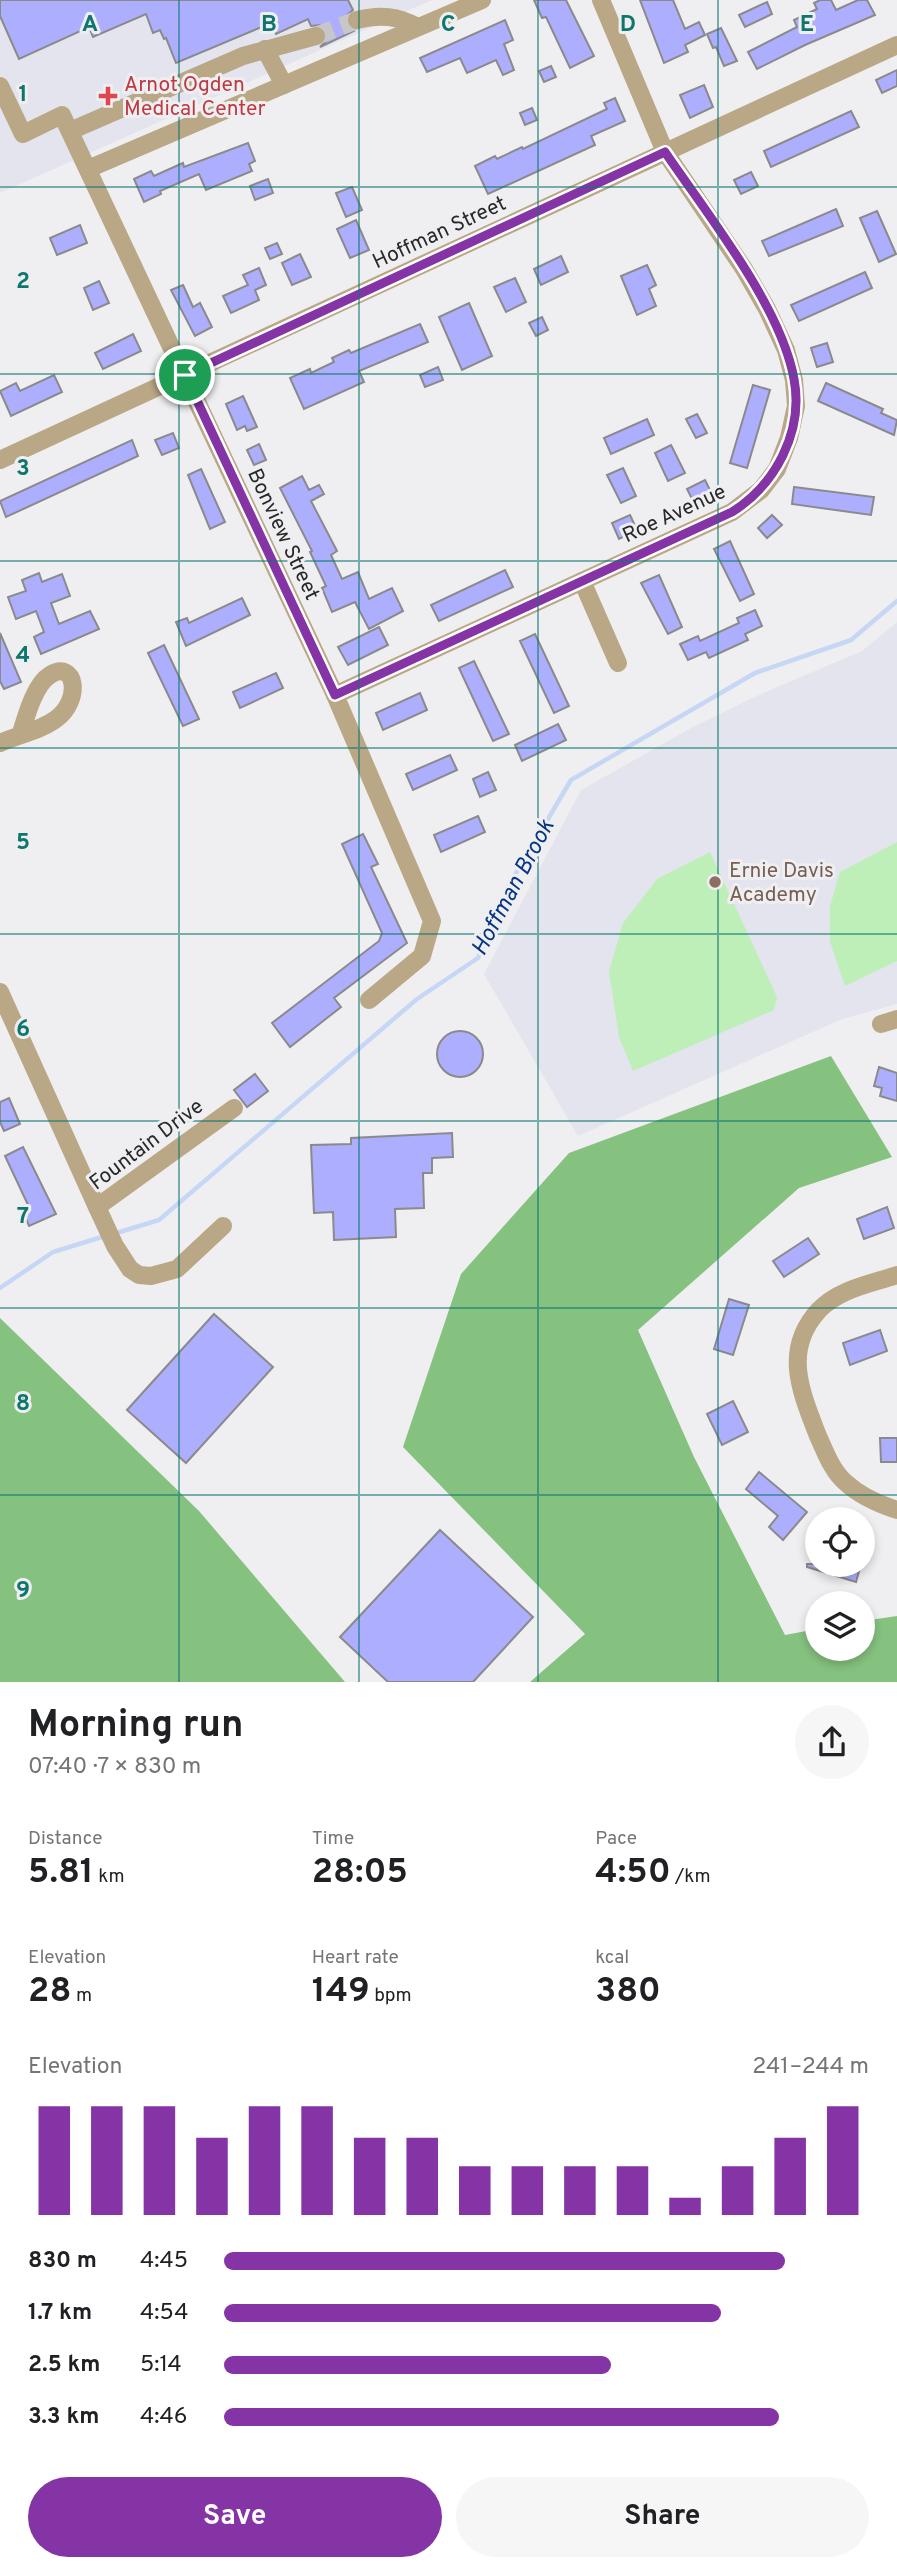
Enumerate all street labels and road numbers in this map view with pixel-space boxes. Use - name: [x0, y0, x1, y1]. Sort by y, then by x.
- street label: Hoffman Street: [368, 191, 511, 276]
- street label: Bonview Street: [240, 464, 325, 605]
- street label: Roe Avenue: [619, 479, 731, 550]
- street label: Fountain Drive: [84, 1094, 209, 1197]

